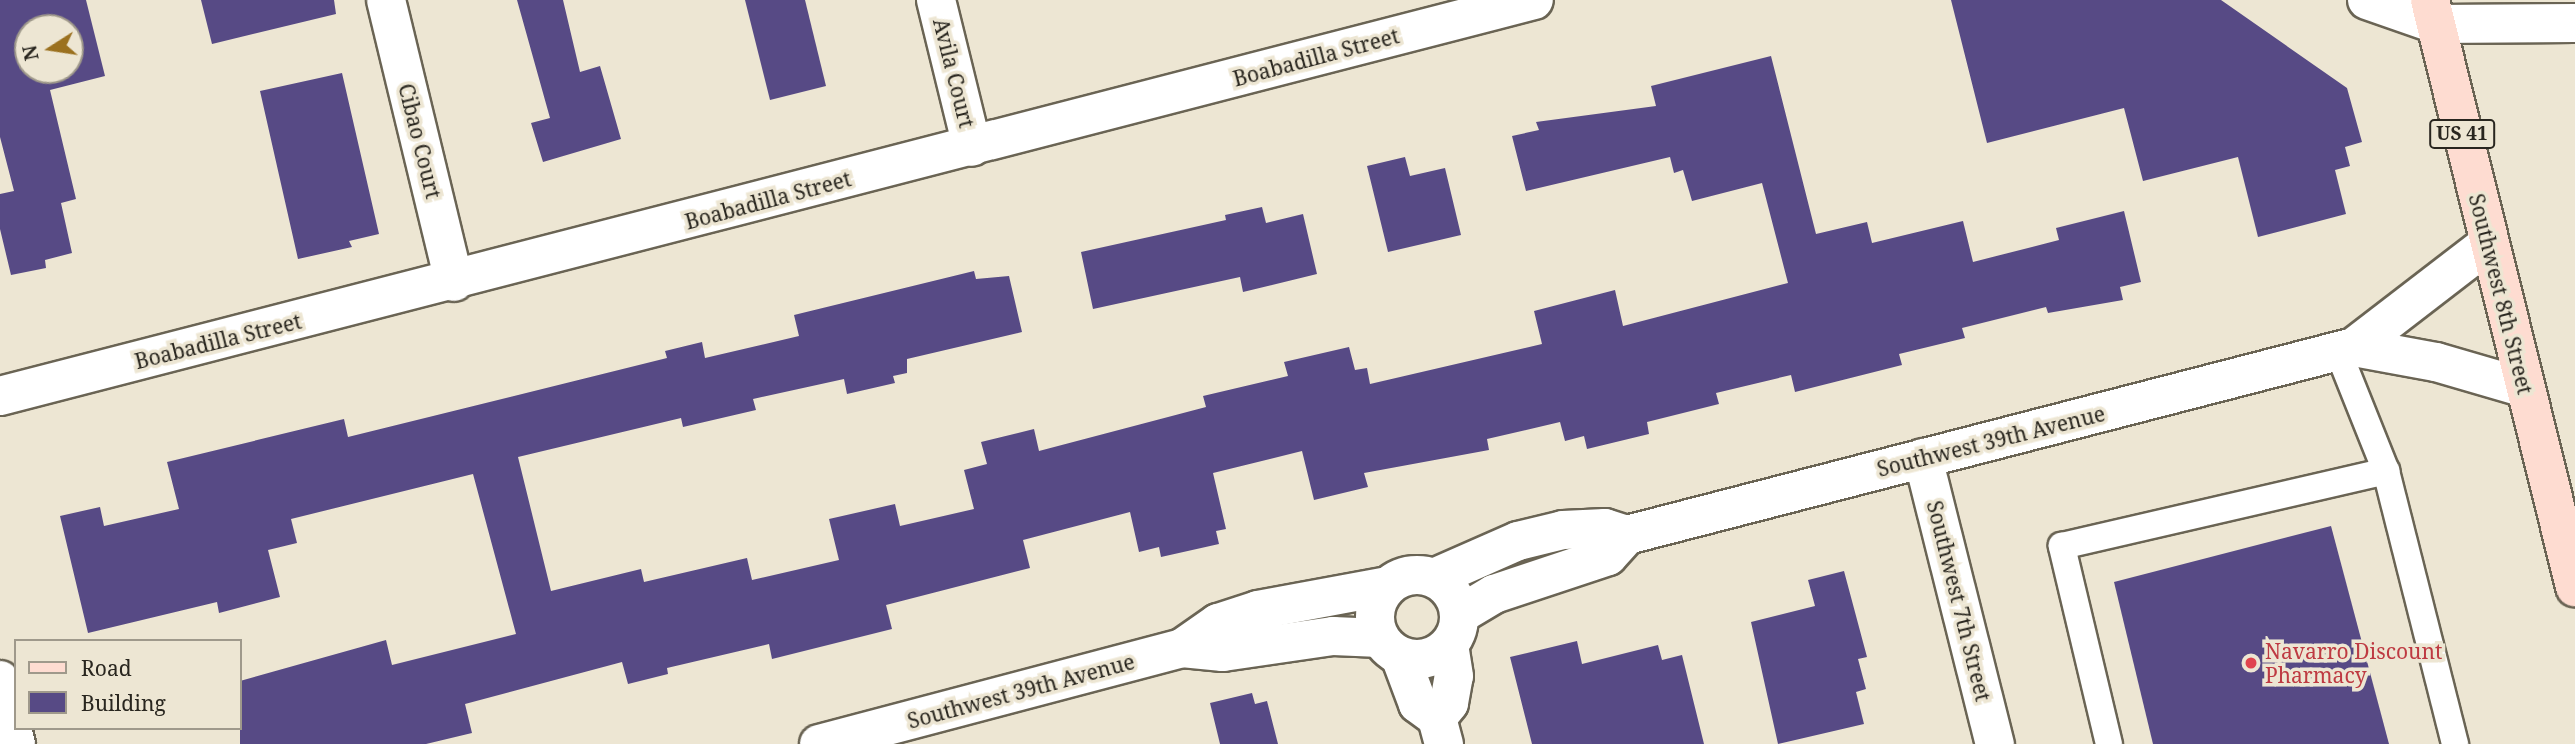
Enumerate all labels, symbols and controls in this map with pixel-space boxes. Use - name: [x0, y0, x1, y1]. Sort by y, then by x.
- north arrow: [14, 14, 84, 84]
- street label: Avila Court: [928, 16, 980, 130]
- street label: Boabadilla Street: [1230, 23, 1402, 91]
- text: N: [16, 43, 45, 63]
- street label: Cibao Court: [394, 81, 446, 201]
- road number: US 41: [2429, 118, 2495, 150]
- street label: Boabadilla Street: [682, 166, 854, 234]
- street label: Southwest 8th Street: [2464, 191, 2538, 397]
- street label: Boabadilla Street: [132, 308, 304, 374]
- street label: Southwest 39th Avenue: [1874, 400, 2108, 482]
- street label: Southwest 7th Street: [1922, 498, 1996, 704]
- place label: Navarro Discount Pharmacy: [2265, 638, 2442, 688]
- legend: [14, 639, 242, 730]
- street label: Southwest 39th Avenue: [905, 649, 1137, 733]
- text: Road: [81, 654, 132, 682]
- marker: Navarro Discount Pharmacy: [2243, 655, 2259, 671]
- text: Building: [81, 689, 166, 717]

